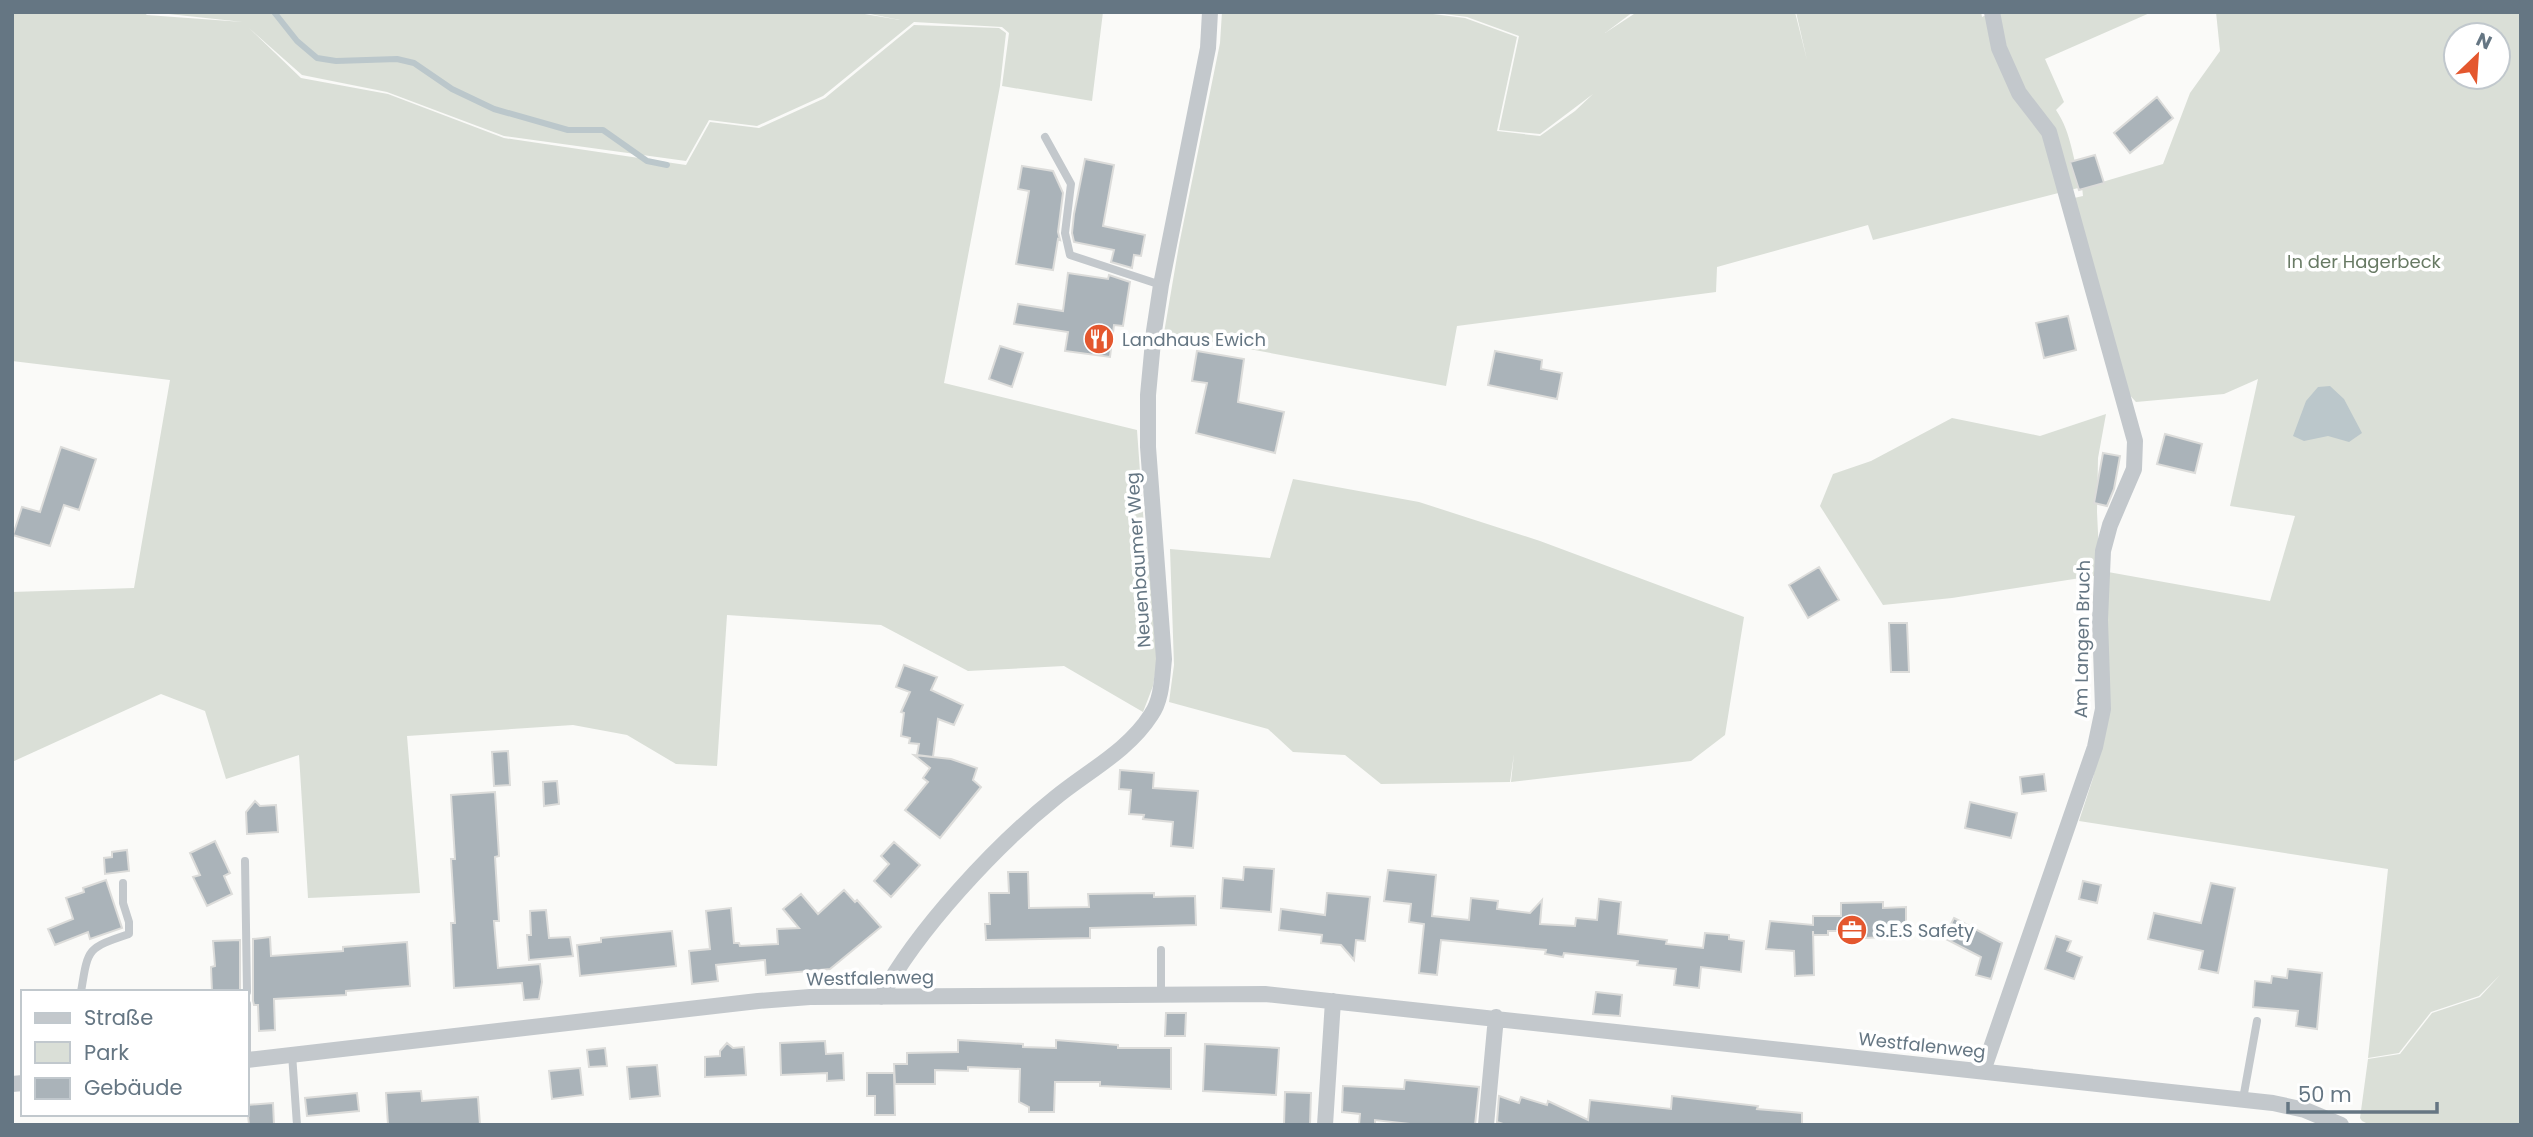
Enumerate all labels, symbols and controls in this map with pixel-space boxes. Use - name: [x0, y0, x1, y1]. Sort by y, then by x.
- north arrow: [2442, 21, 2512, 91]
- text: N: [2472, 26, 2496, 56]
- park label: In der Hagerbeck: [2287, 249, 2442, 274]
- restaurant icon: Landhaus Ewich: [1082, 322, 1116, 356]
- place label: Landhaus Ewich: [1122, 327, 1266, 352]
- street label: Neuenbaumer Weg: [1119, 471, 1157, 649]
- street label: Am Langen Bruch: [2068, 560, 2096, 718]
- office icon: S.E.S Safety: [1835, 913, 1869, 947]
- place label: S.E.S Safety: [1875, 918, 1974, 943]
- street label: Westfalenweg: [806, 964, 934, 992]
- legend: [21, 990, 248, 1116]
- text: Straße: [84, 1003, 153, 1032]
- street label: Westfalenweg: [1857, 1026, 1987, 1064]
- text: Park: [84, 1038, 129, 1067]
- scale bar: [2288, 1070, 2437, 1114]
- text: Gebäude: [84, 1073, 182, 1102]
- text: 50 m: [2298, 1080, 2352, 1109]

